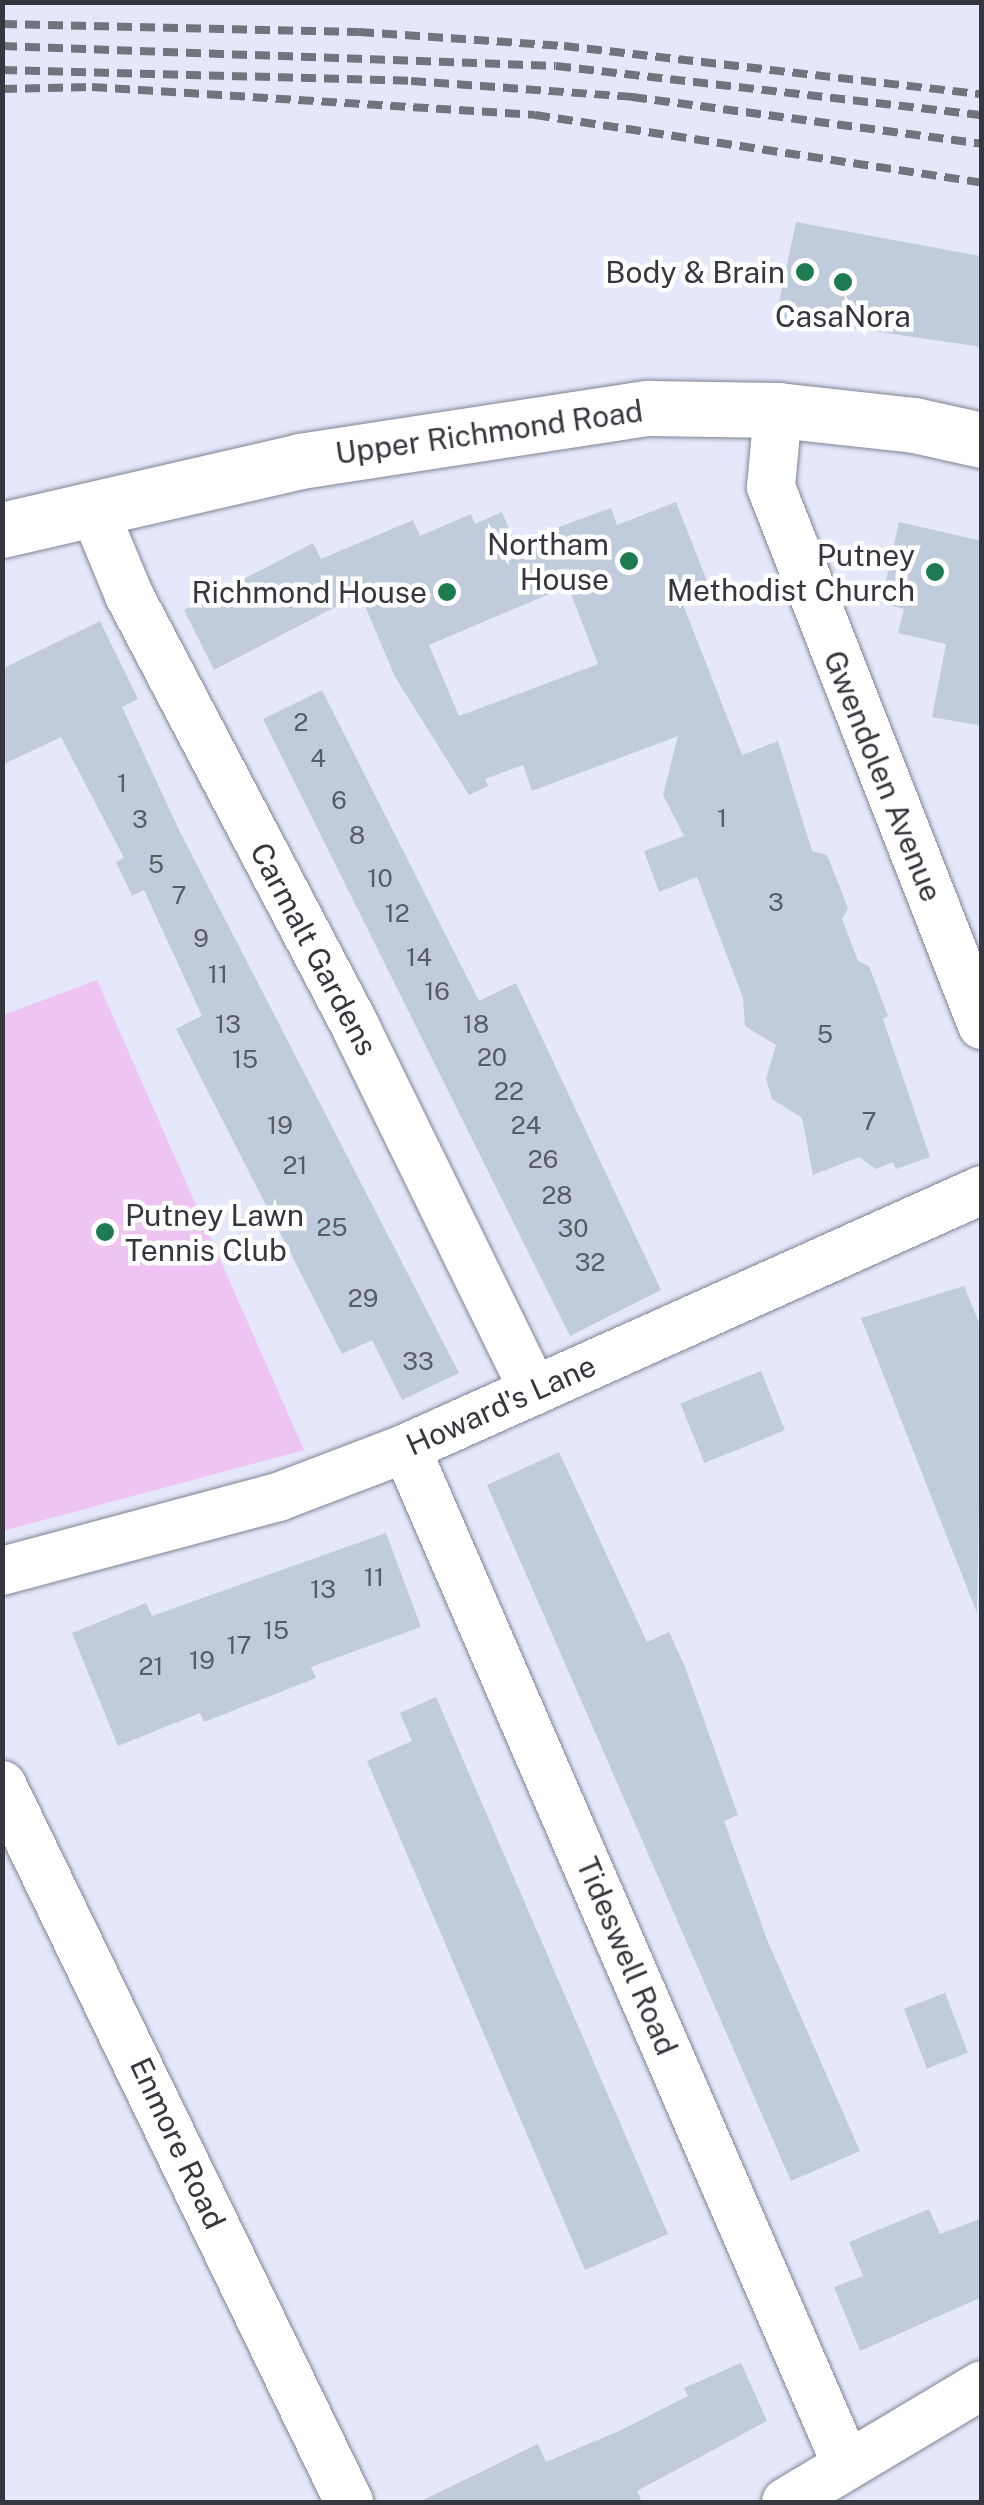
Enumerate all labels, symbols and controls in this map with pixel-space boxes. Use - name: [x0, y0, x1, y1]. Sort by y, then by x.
- place label: Body & Brain: [605, 254, 785, 290]
- marker: Body & Brain: [794, 261, 816, 283]
- marker: CasaNora: [832, 271, 854, 293]
- place label: CasaNora: [775, 298, 911, 334]
- street label: Upper Richmond Road: [333, 393, 645, 471]
- place label: Northam House: [487, 526, 609, 596]
- place label: Putney Methodist Church: [667, 537, 915, 608]
- marker: Northam House: [618, 550, 640, 572]
- marker: Putney Methodist Church: [924, 561, 946, 583]
- place label: Richmond House: [191, 574, 427, 610]
- marker: Richmond House: [436, 581, 458, 603]
- street label: Gwendolen Avenue: [816, 645, 950, 907]
- house number: 2: [294, 707, 308, 737]
- house number: 4: [310, 743, 326, 773]
- house number: 1: [117, 768, 127, 798]
- house number: 6: [331, 785, 347, 815]
- house number: 1: [717, 803, 727, 833]
- house number: 3: [132, 804, 148, 834]
- house number: 8: [349, 820, 365, 850]
- street label: Carmalt Gardens: [243, 837, 385, 1061]
- house number: 5: [148, 849, 164, 879]
- house number: 10: [367, 863, 393, 893]
- house number: 7: [171, 880, 187, 910]
- house number: 3: [768, 887, 784, 917]
- house number: 12: [384, 898, 410, 928]
- house number: 9: [193, 923, 209, 953]
- house number: 14: [406, 942, 432, 972]
- house number: 11: [208, 959, 228, 989]
- house number: 16: [424, 976, 450, 1006]
- house number: 13: [215, 1009, 241, 1039]
- house number: 18: [463, 1009, 489, 1039]
- house number: 5: [817, 1019, 833, 1049]
- house number: 20: [477, 1042, 507, 1072]
- house number: 15: [232, 1044, 258, 1074]
- house number: 22: [494, 1076, 524, 1106]
- house number: 7: [861, 1106, 877, 1136]
- house number: 19: [267, 1110, 293, 1140]
- house number: 24: [511, 1110, 541, 1140]
- house number: 26: [528, 1144, 558, 1174]
- house number: 21: [282, 1150, 308, 1180]
- house number: 28: [541, 1180, 573, 1210]
- place label: Putney Lawn Tennis Club: [125, 1197, 304, 1268]
- house number: 25: [317, 1212, 347, 1242]
- house number: 30: [558, 1213, 588, 1243]
- marker: Putney Lawn Tennis Club: [94, 1221, 116, 1243]
- house number: 32: [575, 1247, 605, 1277]
- house number: 29: [348, 1283, 378, 1313]
- house number: 33: [402, 1346, 434, 1376]
- street label: Howard's Lane: [401, 1347, 601, 1463]
- house number: 11: [364, 1562, 384, 1592]
- house number: 13: [310, 1574, 336, 1604]
- house number: 15: [263, 1615, 289, 1645]
- house number: 17: [226, 1630, 252, 1660]
- house number: 19: [189, 1645, 215, 1675]
- house number: 21: [138, 1651, 164, 1681]
- street label: Tideswell Road: [569, 1852, 685, 2060]
- street label: Enmore Road: [123, 2051, 233, 2235]

